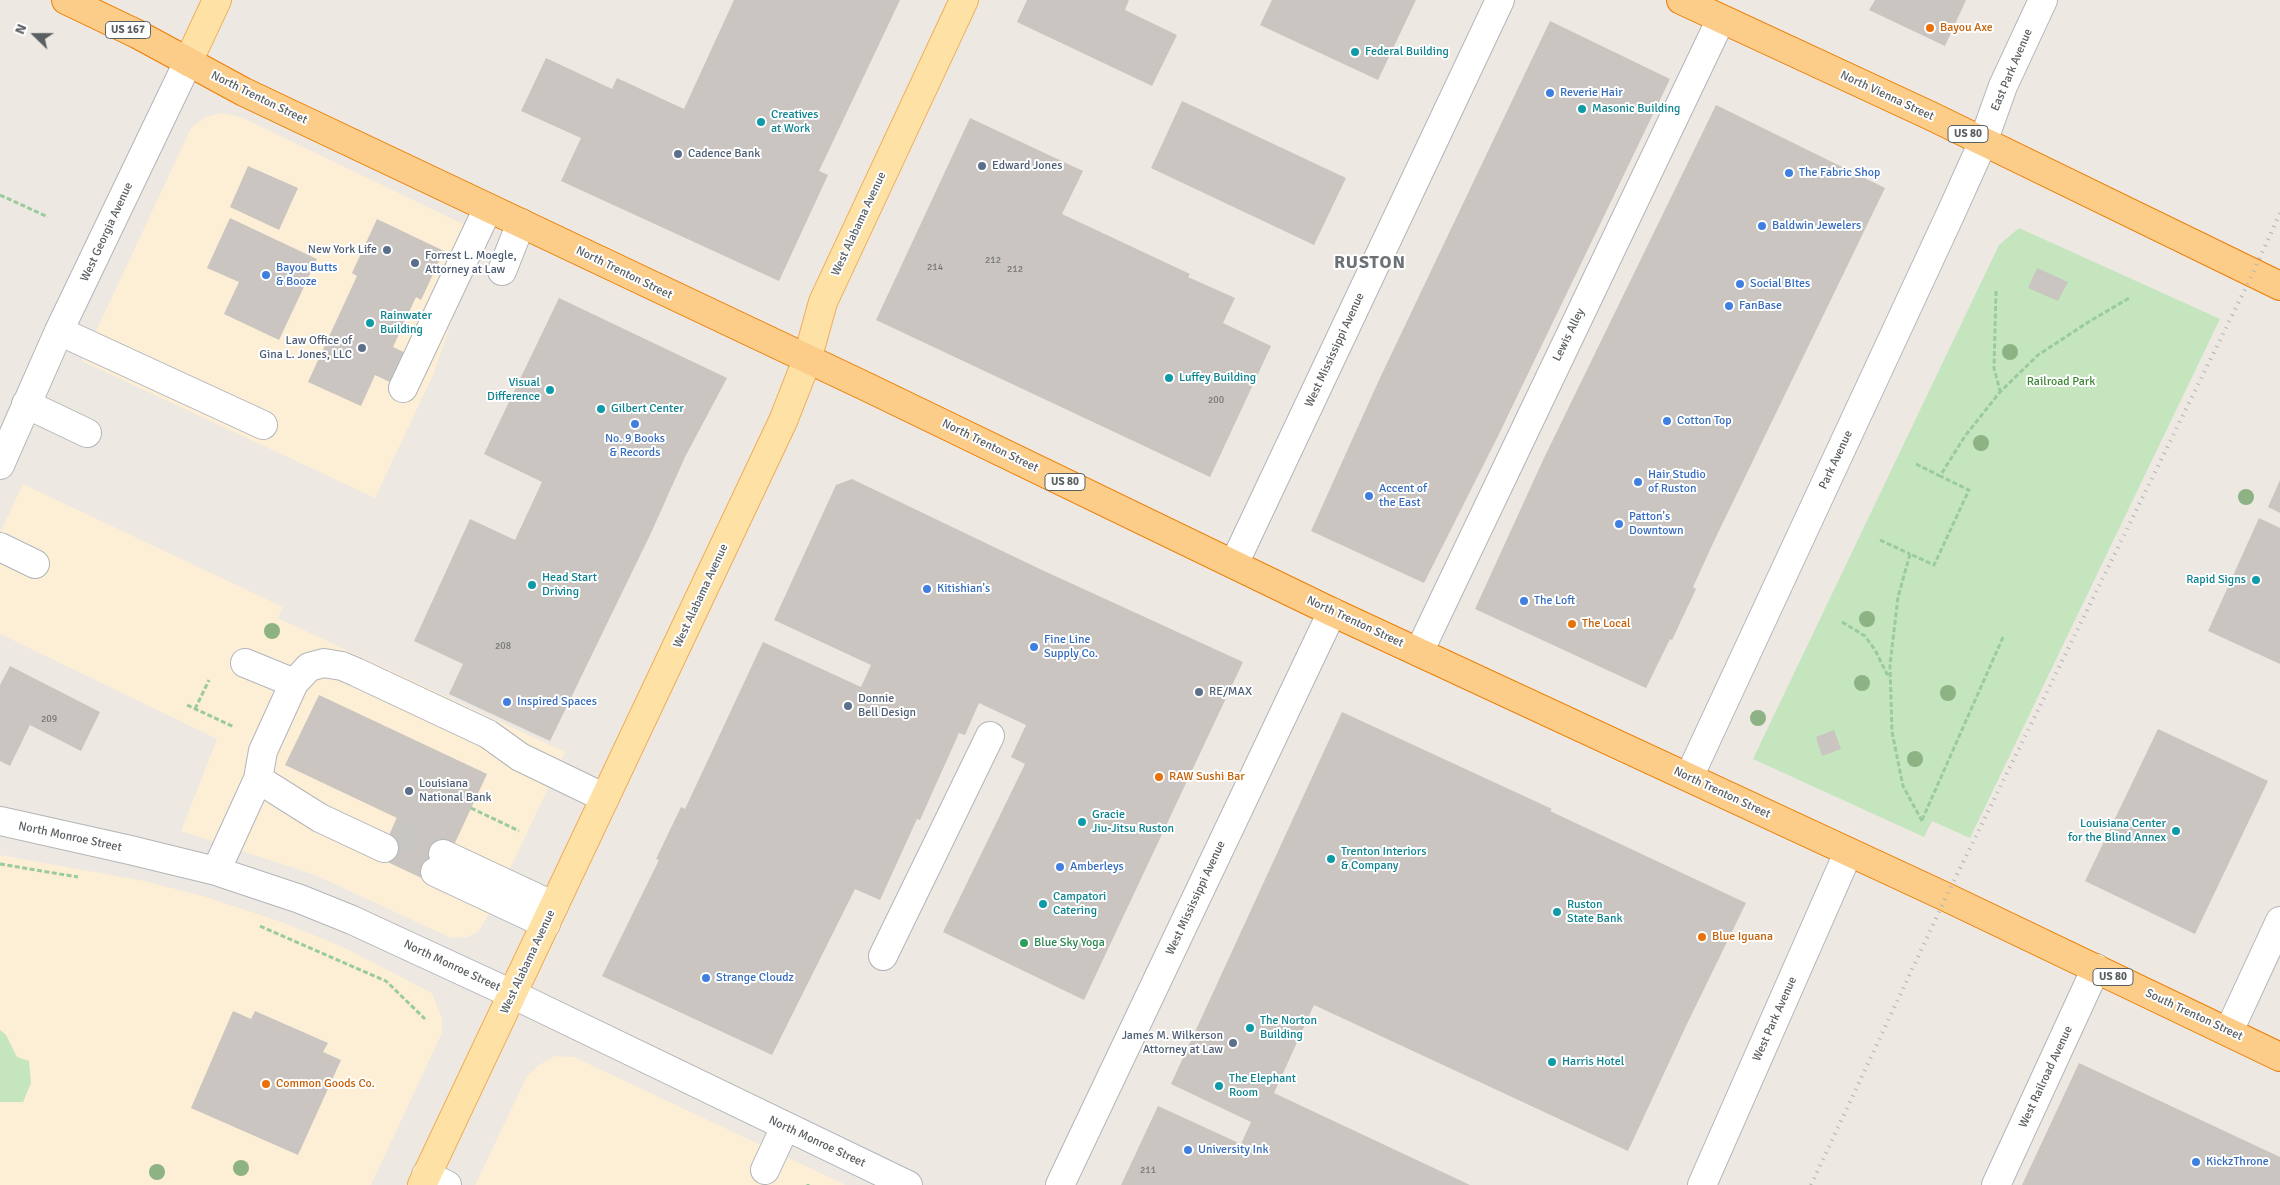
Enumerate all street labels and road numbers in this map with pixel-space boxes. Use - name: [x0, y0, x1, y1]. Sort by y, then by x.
- road number: US 167: [106, 22, 150, 38]
- street label: East Park Avenue: [1988, 27, 2036, 113]
- street label: North Trenton Street: [209, 68, 309, 128]
- street label: North Vienna Street: [1838, 68, 1936, 124]
- road number: US 80: [1948, 126, 1988, 142]
- street label: West Alabama Avenue: [829, 170, 889, 278]
- street label: West Georgia Avenue: [78, 180, 136, 284]
- street label: North Trenton Street: [574, 243, 674, 303]
- street label: West Mississippi Avenue: [1302, 291, 1368, 409]
- street label: Lewis Alley: [1550, 306, 1588, 364]
- street label: North Trenton Street: [940, 416, 1040, 476]
- street label: Park Avenue: [1816, 428, 1856, 492]
- road number: US 80: [1045, 474, 1085, 491]
- street label: West Alabama Avenue: [671, 542, 731, 650]
- street label: North Trenton Street: [1304, 593, 1406, 651]
- street label: North Trenton Street: [1671, 764, 1773, 822]
- street label: North Monroe Street: [17, 819, 123, 855]
- street label: West Mississippi Avenue: [1163, 839, 1229, 957]
- street label: West Alabama Avenue: [498, 908, 558, 1016]
- street label: North Monroe Street: [401, 937, 503, 995]
- road number: US 80: [2093, 969, 2133, 986]
- street label: West Park Avenue: [1750, 974, 1800, 1064]
- street label: South Trenton Street: [2143, 986, 2245, 1044]
- street label: West Railroad Avenue: [2016, 1024, 2076, 1130]
- street label: North Monroe Street: [766, 1113, 868, 1171]

